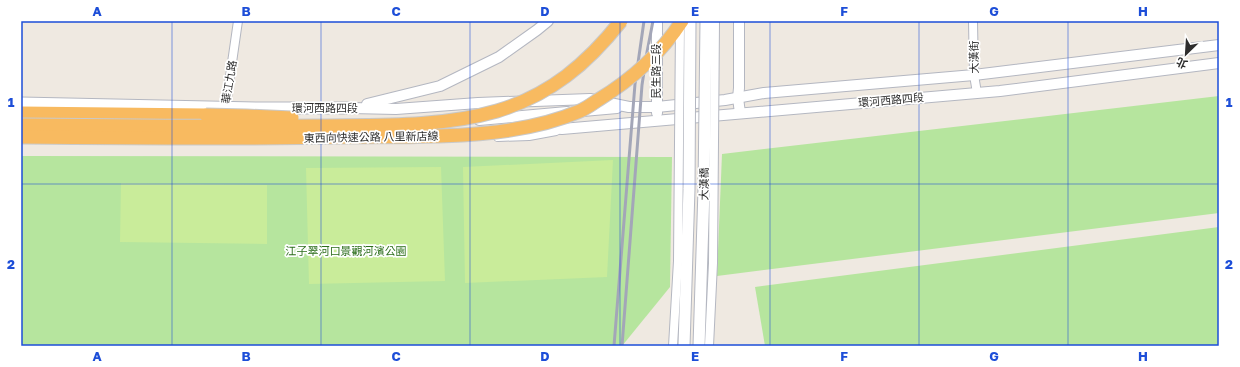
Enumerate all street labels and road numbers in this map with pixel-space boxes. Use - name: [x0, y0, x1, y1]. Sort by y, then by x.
- street label: 大漢街: [967, 40, 980, 74]
- street label: 民生路三段: [649, 44, 662, 99]
- street label: 華江九路: [219, 59, 238, 105]
- street label: 環河西路四段: [858, 90, 924, 109]
- street label: 環河西路四段: [292, 101, 358, 114]
- street label: 東西向快速公路 八里新店線: [304, 129, 438, 144]
- street label: 大漢橋: [697, 167, 710, 201]

